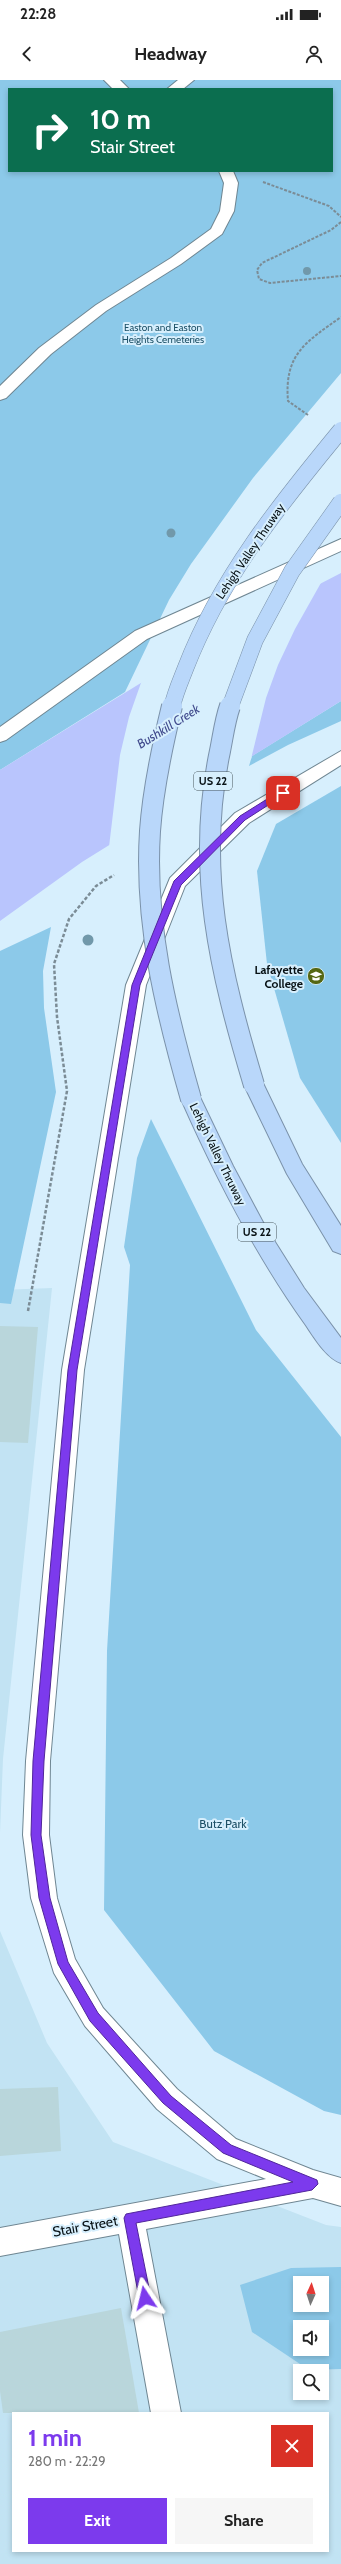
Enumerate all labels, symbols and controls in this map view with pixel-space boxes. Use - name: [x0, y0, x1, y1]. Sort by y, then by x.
- text: 22:28: [20, 5, 56, 23]
- icon: back: [16, 43, 38, 65]
- text: Headway: [134, 43, 207, 65]
- icon: person: [303, 43, 325, 65]
- text: 10 m: [90, 102, 151, 136]
- icon: right: [24, 104, 76, 156]
- text: Stair Street: [90, 136, 175, 158]
- park label: Easton and Easton Heights Cemeteries: [122, 321, 204, 346]
- street label: Lehigh Valley Thruway: [212, 500, 288, 602]
- water label: Bushkill Creek: [134, 700, 203, 752]
- road number: US 22: [194, 772, 232, 790]
- pin: [266, 776, 300, 810]
- icon: arrive: [272, 782, 294, 804]
- place label: Lafayette College: [254, 962, 303, 991]
- school or university icon: Lafayette College: [306, 966, 326, 986]
- street label: Lehigh Valley Thruway: [187, 1100, 249, 1208]
- road number: US 22: [238, 1223, 276, 1241]
- park label: Butz Park: [199, 1816, 247, 1831]
- street label: Stair Street: [51, 2211, 119, 2241]
- north arrow: [293, 2276, 329, 2312]
- map controls: [293, 2276, 329, 2400]
- position arrow: [124, 2277, 166, 2319]
- button: sound: [293, 2320, 329, 2356]
- button: search: [293, 2364, 329, 2400]
- text: 1 min: [28, 2423, 82, 2452]
- button: close: [271, 2425, 313, 2467]
- text: 280 m · 22:29: [28, 2453, 106, 2469]
- button: Exit: [28, 2498, 167, 2544]
- button: Share: [175, 2498, 313, 2544]

